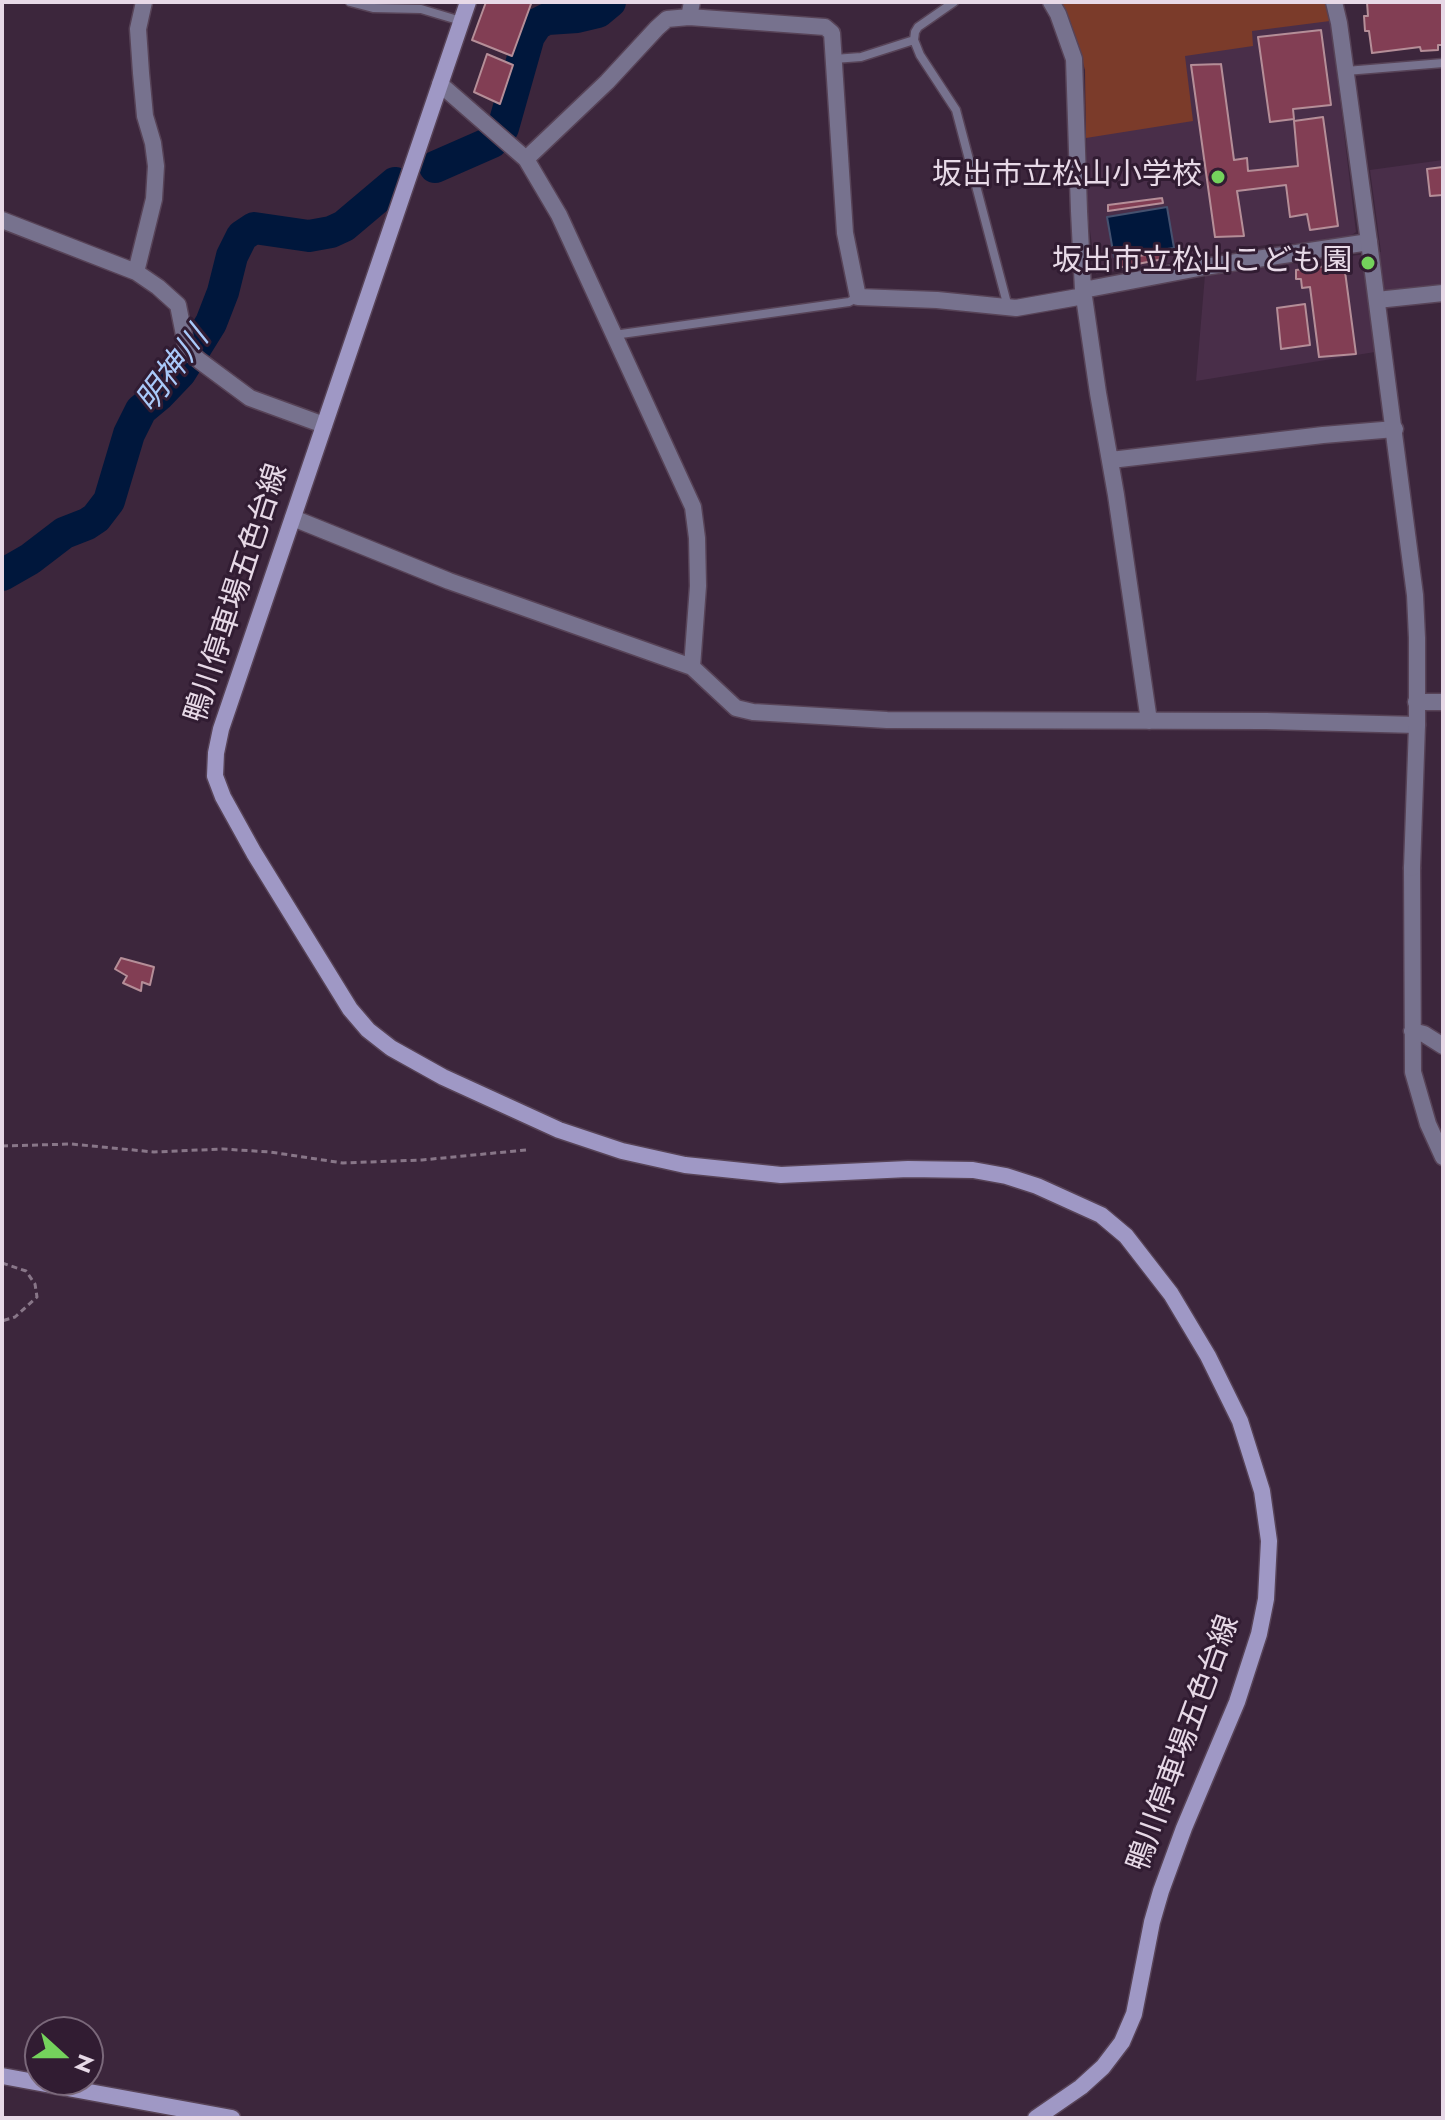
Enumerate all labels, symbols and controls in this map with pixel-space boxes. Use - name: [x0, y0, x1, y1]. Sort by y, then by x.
- place label: 坂出市立松山小学校: [932, 159, 1202, 195]
- marker: 坂出市立松山小学校: [1209, 168, 1227, 186]
- place label: 坂出市立松山こども園: [1052, 245, 1352, 281]
- marker: 坂出市立松山こども園: [1359, 254, 1377, 272]
- water label: 明神川: [130, 321, 218, 421]
- street label: 鴨川停車場五色台線: [179, 460, 297, 728]
- street label: 鴨川停車場五色台線: [1122, 1611, 1248, 1877]
- north arrow: [24, 2016, 104, 2096]
- text: N: [66, 2050, 103, 2078]

